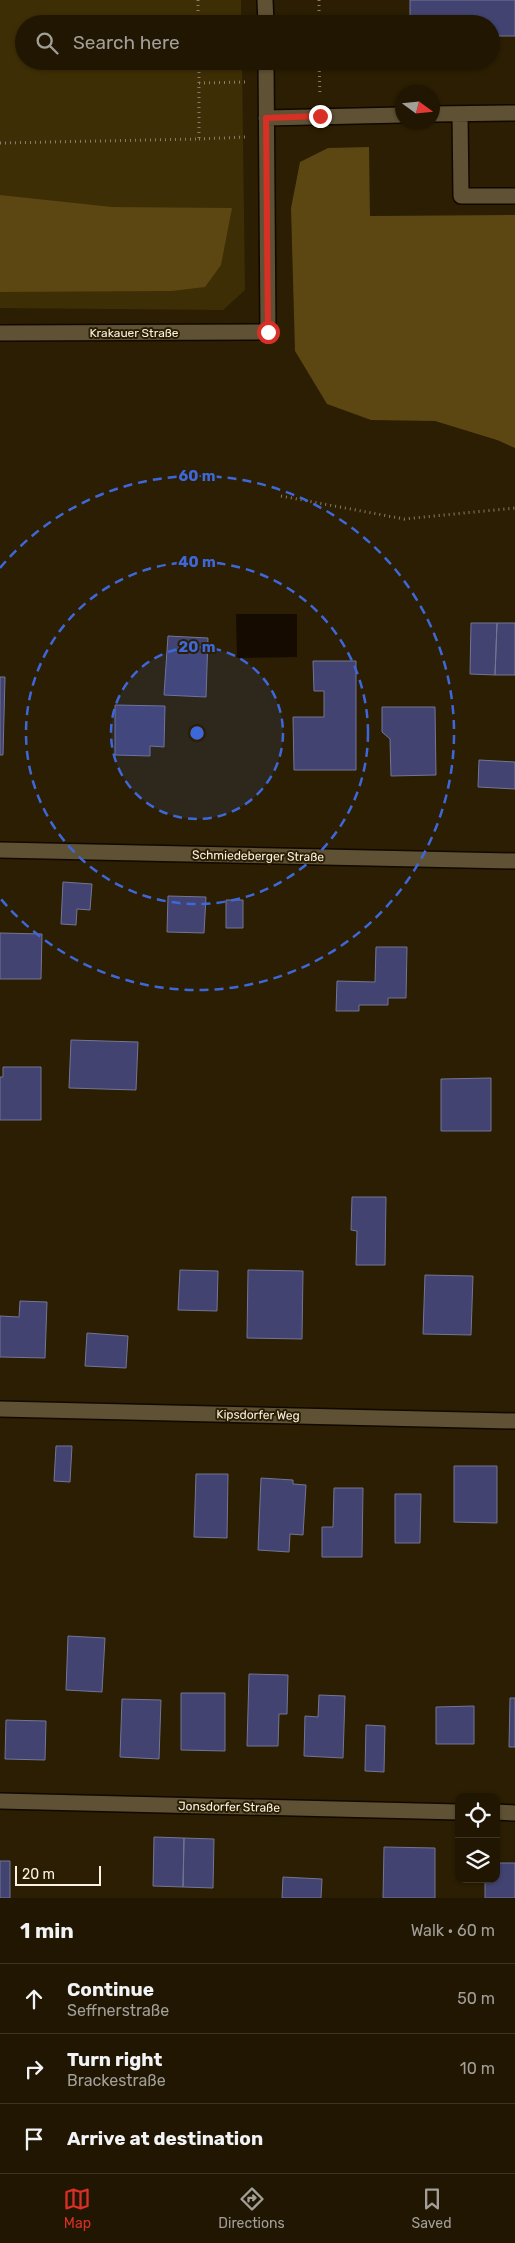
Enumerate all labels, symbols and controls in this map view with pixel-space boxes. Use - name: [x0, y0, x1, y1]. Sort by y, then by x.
- search box: [15, 15, 500, 70]
- icon: search: [33, 29, 61, 57]
- text: Search here: [73, 31, 180, 54]
- north arrow: [395, 85, 440, 130]
- route end: [309, 105, 332, 128]
- route start: [257, 321, 280, 344]
- street label: Krakauer Straße: [89, 326, 179, 340]
- text: 60 m: [179, 467, 215, 485]
- text: 40 m: [178, 553, 216, 571]
- text: 20 m: [179, 638, 215, 656]
- centre of rings: [188, 724, 206, 742]
- street label: Schmiedeberger Straße: [192, 848, 324, 864]
- street label: Kipsdorfer Weg: [216, 1407, 300, 1423]
- map controls: [455, 1793, 500, 1883]
- button: locate: [455, 1793, 500, 1838]
- street label: Jonsdorfer Straße: [178, 1799, 280, 1815]
- button: layers: [455, 1838, 500, 1883]
- scale bar: [15, 1863, 101, 1886]
- text: 20 m: [22, 1866, 55, 1883]
- text: 1 min: [20, 1918, 74, 1943]
- text: Walk · 60 m: [411, 1921, 495, 1940]
- text: Continue: [67, 1978, 154, 2001]
- icon: ahead: [20, 1985, 48, 2013]
- text: 50 m: [457, 1989, 495, 2008]
- text: Seffnerstraße: [67, 2001, 169, 2020]
- text: Turn right: [67, 2048, 162, 2071]
- icon: right: [20, 2055, 48, 2083]
- text: 10 m: [460, 2059, 495, 2078]
- text: Brackestraße: [67, 2071, 166, 2090]
- icon: arrive: [20, 2125, 48, 2153]
- text: Arrive at destination: [67, 2127, 263, 2150]
- tab: Map: [63, 2185, 91, 2232]
- tab: Directions: [218, 2185, 285, 2232]
- tab: Saved: [412, 2185, 452, 2232]

